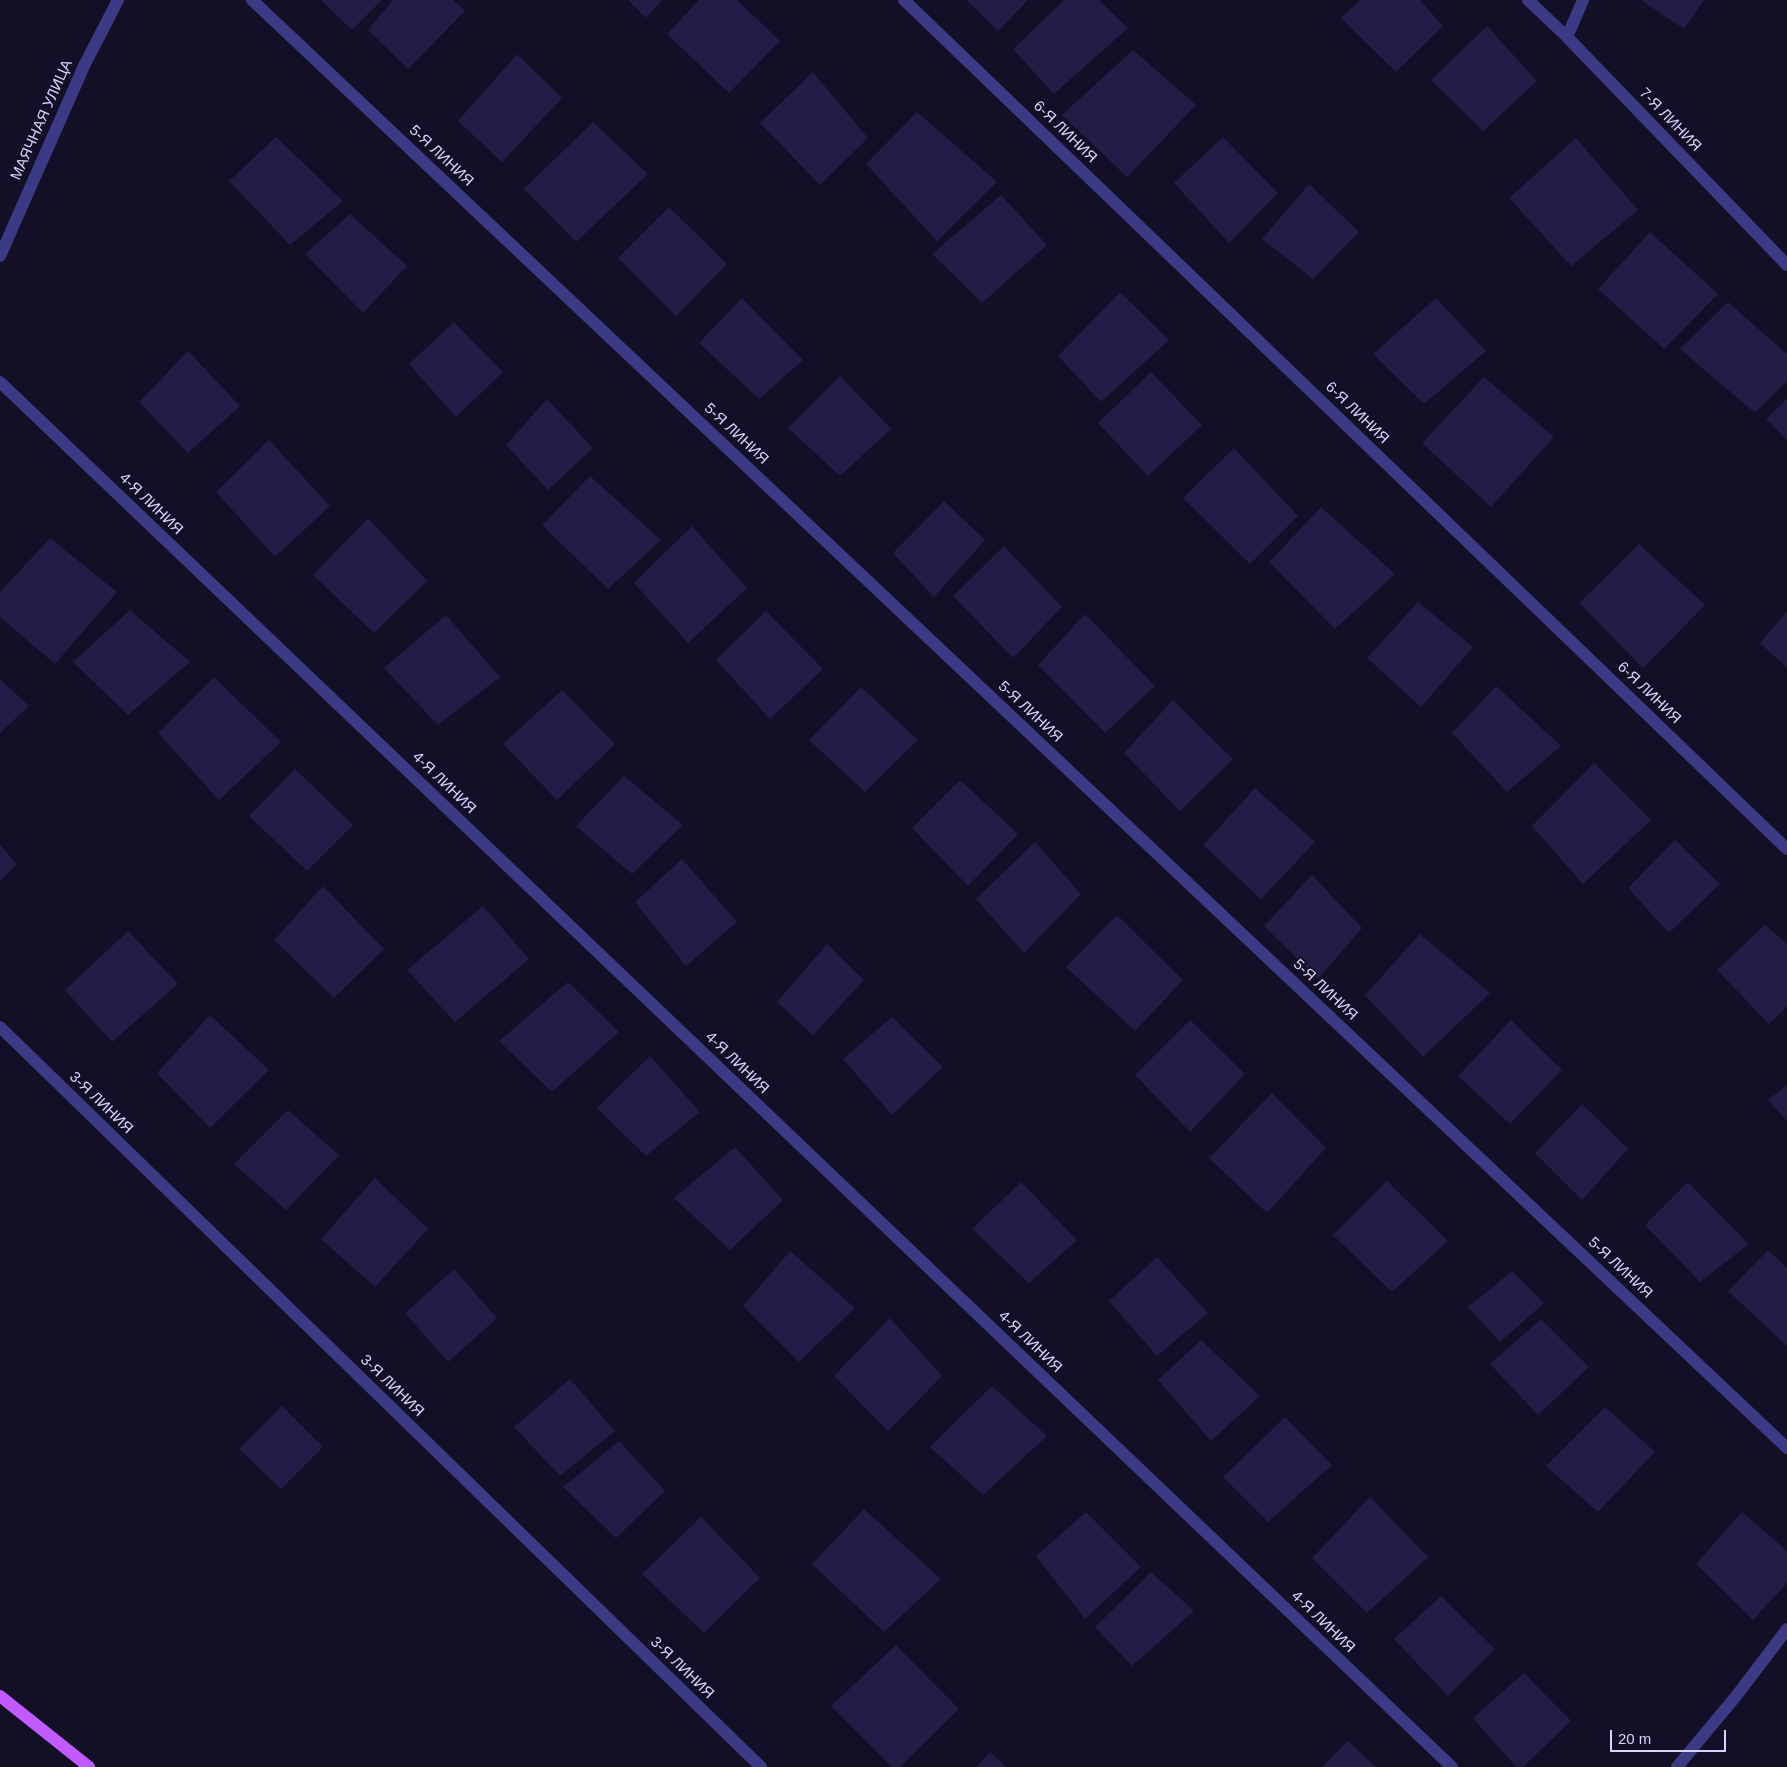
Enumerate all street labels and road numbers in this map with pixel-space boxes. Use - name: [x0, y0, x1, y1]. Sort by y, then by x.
- street label: МАЯЧНАЯ УЛИЦА: [7, 57, 77, 183]
- street label: 7-Я ЛИНИЯ: [1635, 84, 1705, 156]
- street label: 6-Я ЛИНИЯ: [1029, 97, 1101, 167]
- street label: 5-Я ЛИНИЯ: [405, 122, 477, 190]
- street label: 6-Я ЛИНИЯ: [1321, 378, 1393, 448]
- street label: 5-Я ЛИНИЯ: [700, 400, 772, 468]
- street label: 4-Я ЛИНИЯ: [115, 469, 187, 539]
- street label: 6-Я ЛИНИЯ: [1613, 658, 1685, 728]
- street label: 5-Я ЛИНИЯ: [994, 678, 1066, 746]
- street label: 4-Я ЛИНИЯ: [408, 748, 480, 818]
- street label: 5-Я ЛИНИЯ: [1289, 956, 1361, 1024]
- street label: 4-Я ЛИНИЯ: [701, 1028, 773, 1098]
- street label: 3-Я ЛИНИЯ: [65, 1068, 137, 1138]
- street label: 5-Я ЛИНИЯ: [1584, 1234, 1656, 1302]
- street label: 4-Я ЛИНИЯ: [994, 1307, 1066, 1377]
- street label: 3-Я ЛИНИЯ: [356, 1351, 428, 1421]
- street label: 4-Я ЛИНИЯ: [1287, 1587, 1359, 1657]
- street label: 3-Я ЛИНИЯ: [646, 1633, 718, 1703]

